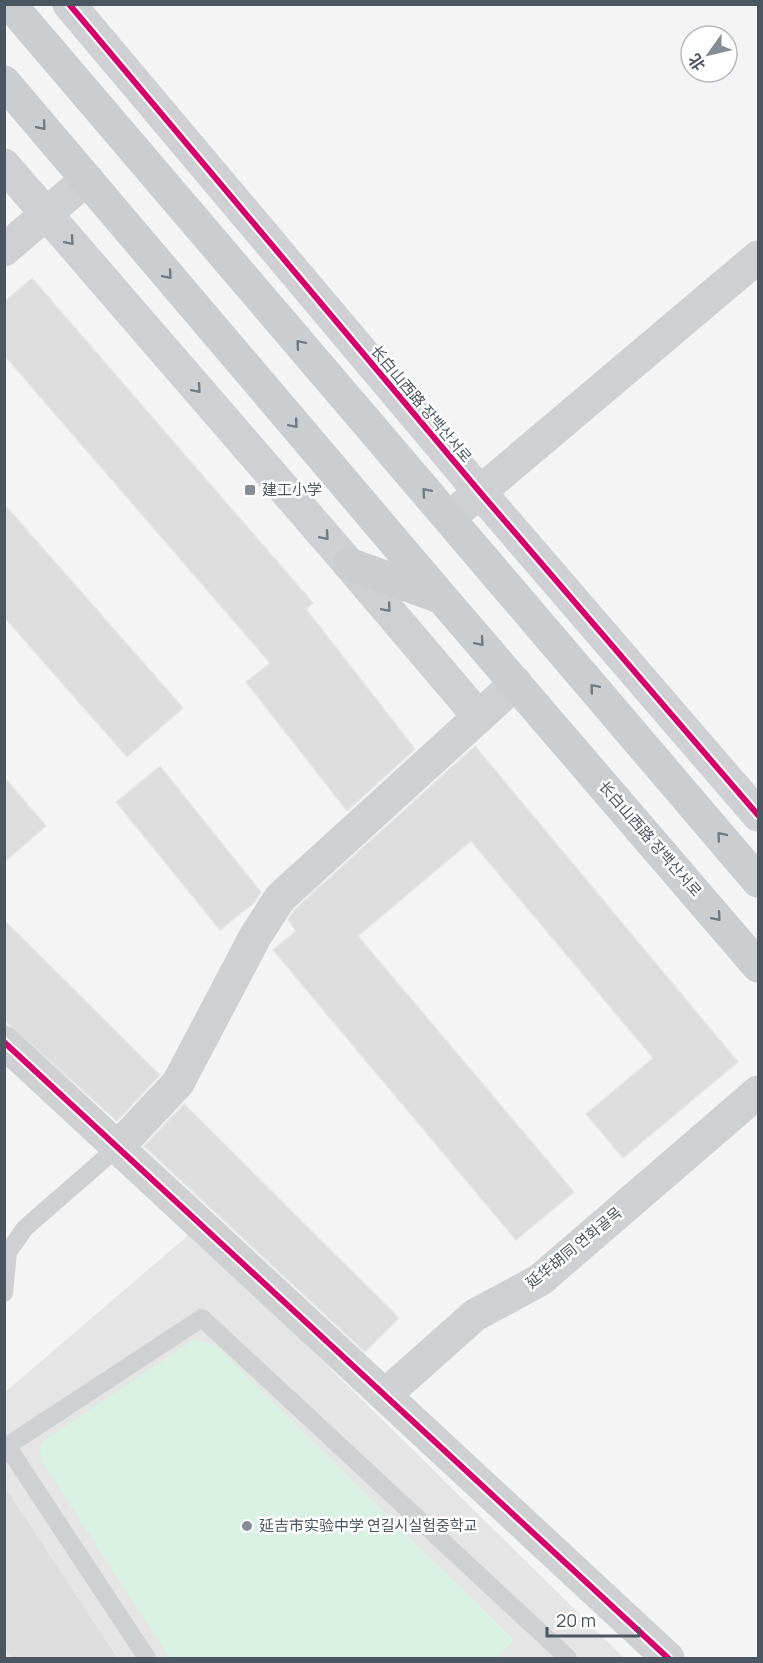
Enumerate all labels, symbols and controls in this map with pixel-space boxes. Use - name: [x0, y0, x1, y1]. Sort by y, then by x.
- north arrow: [679, 24, 739, 84]
- text: 北: [683, 50, 710, 75]
- one-way arrow: [35, 119, 46, 130]
- one-way arrow: [63, 234, 74, 245]
- one-way arrow: [161, 268, 172, 279]
- one-way arrow: [296, 340, 307, 351]
- street label: 长白山西路 장백산서로: [366, 341, 477, 467]
- one-way arrow: [190, 382, 201, 393]
- one-way arrow: [287, 417, 298, 428]
- place label: 建工小学: [262, 479, 322, 500]
- marker: 建工小学: [243, 483, 257, 497]
- one-way arrow: [423, 488, 434, 499]
- one-way arrow: [318, 529, 329, 540]
- one-way arrow: [380, 601, 391, 612]
- one-way arrow: [473, 635, 484, 646]
- one-way arrow: [590, 684, 601, 695]
- street label: 长白山西路 장백산서로: [594, 776, 707, 901]
- one-way arrow: [717, 832, 728, 843]
- one-way arrow: [710, 910, 721, 921]
- street label: 延华胡同 연화골목: [521, 1202, 626, 1293]
- place label: 延吉市实验中学 연길시실험중학교: [259, 1515, 477, 1536]
- marker: 延吉市实验中学 연길시실험중학교: [240, 1519, 254, 1533]
- scale bar: [547, 1600, 638, 1638]
- text: 20 m: [556, 1608, 596, 1632]

